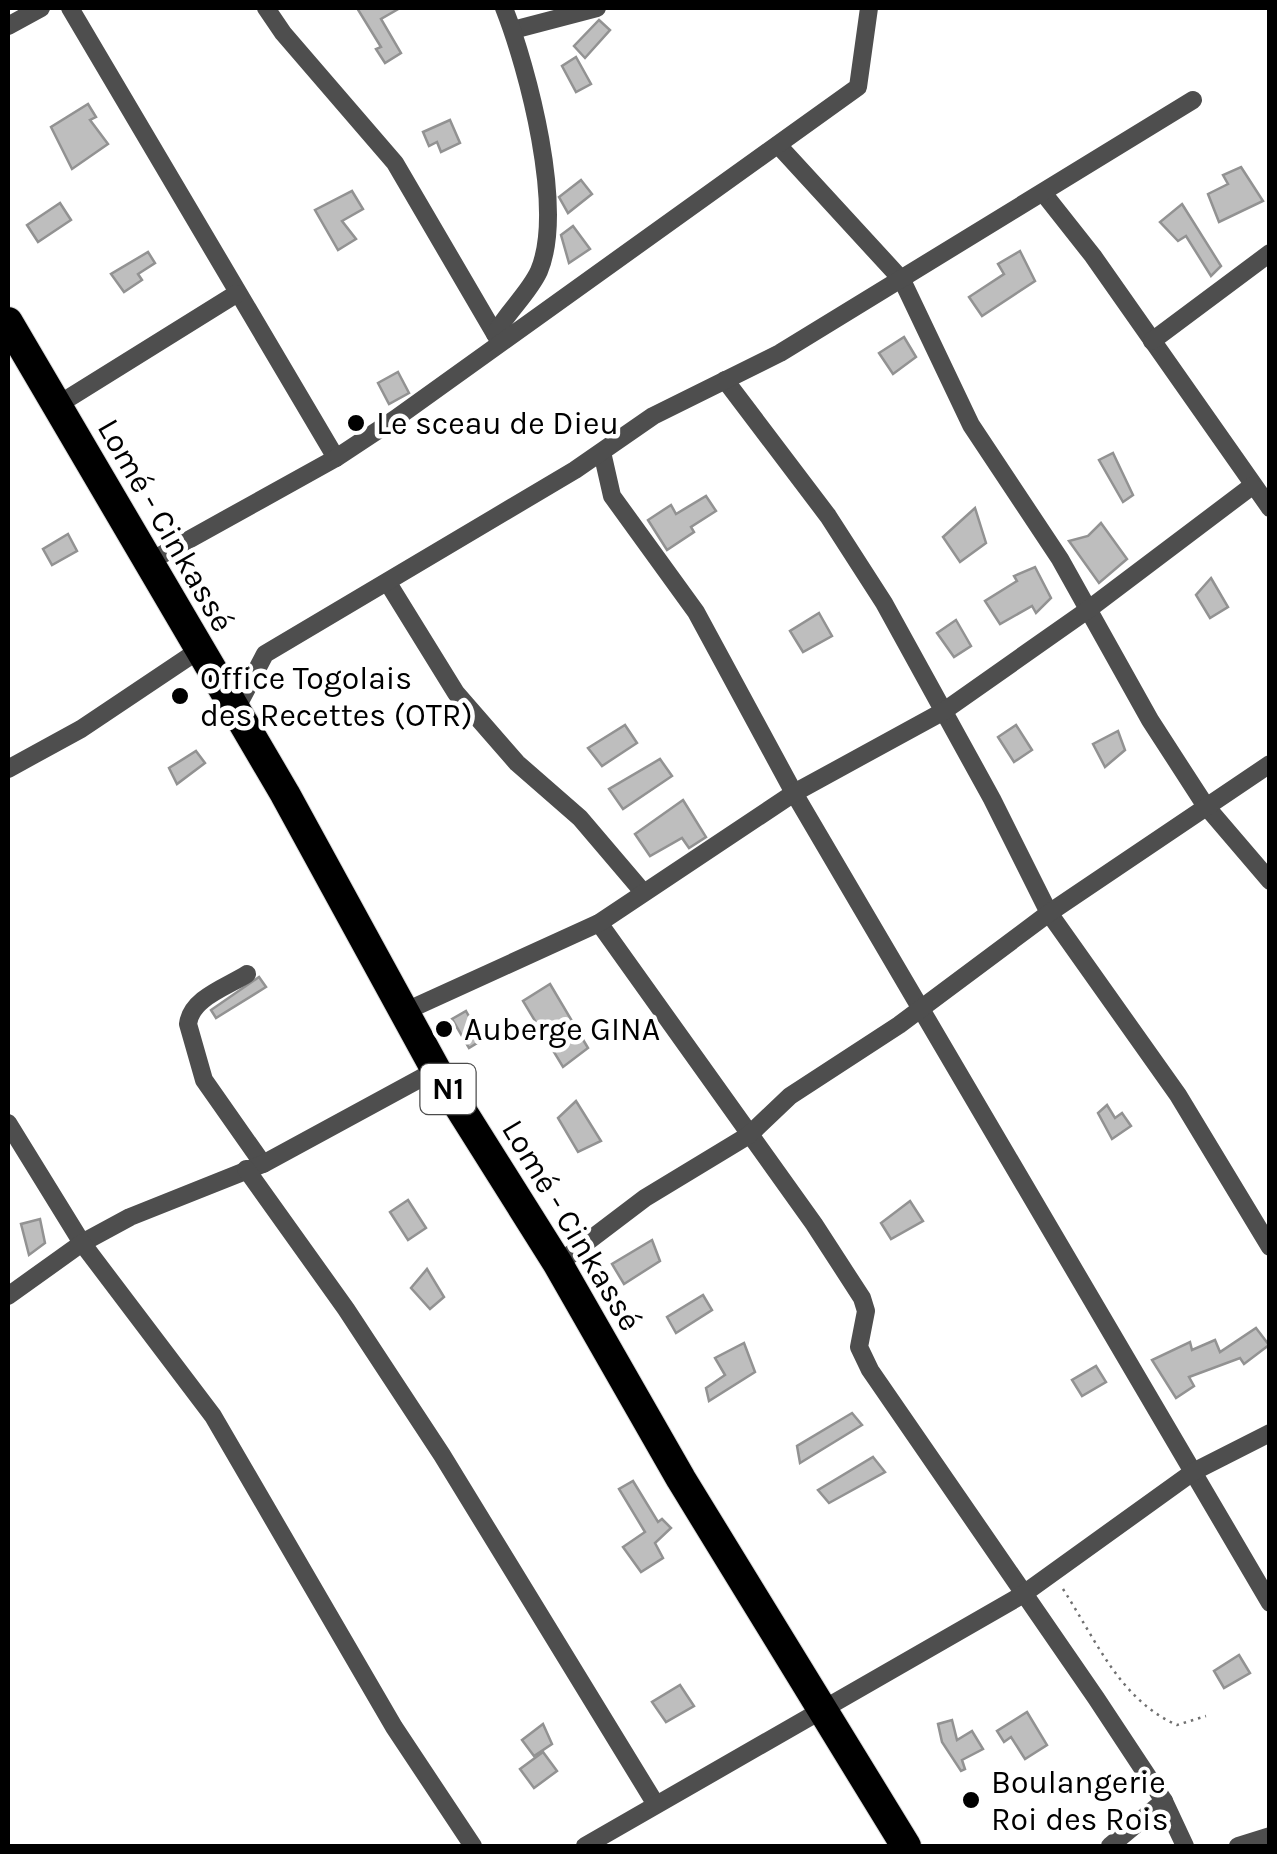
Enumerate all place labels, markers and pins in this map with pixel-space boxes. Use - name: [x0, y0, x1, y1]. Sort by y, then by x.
- place label: Le sceau de Dieu: [376, 405, 619, 442]
- marker: Le sceau de Dieu: [345, 412, 367, 434]
- place label: Office Togolais des Recettes (OTR): [200, 660, 473, 734]
- marker: Office Togolais des Recettes (OTR): [169, 685, 191, 707]
- place label: Auberge GINA: [464, 1011, 660, 1048]
- marker: Auberge GINA: [433, 1018, 455, 1040]
- place label: Boulangerie Roi des Rois: [991, 1764, 1168, 1838]
- marker: Boulangerie Roi des Rois: [960, 1789, 982, 1811]

